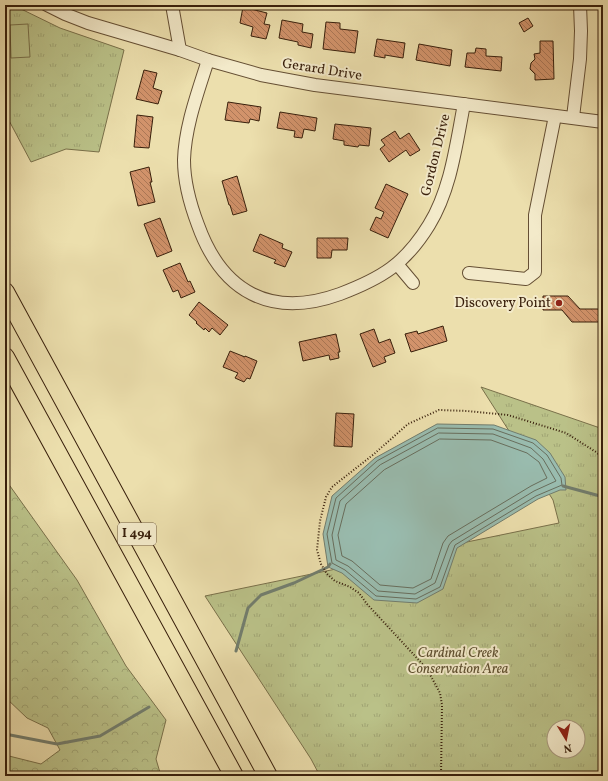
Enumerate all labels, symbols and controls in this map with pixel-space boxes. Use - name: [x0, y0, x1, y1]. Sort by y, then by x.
- street label: Gerard Drive: [281, 54, 364, 86]
- street label: Gordon Drive: [417, 111, 455, 198]
- place label: Discovery Point: [455, 294, 551, 313]
- marker: Discovery Point: [554, 298, 564, 308]
- road number: I 494: [118, 523, 156, 545]
- park label: Cardinal Creek Conservation Area: [408, 644, 509, 679]
- north arrow: [546, 719, 586, 759]
- text: N: [562, 739, 573, 755]

